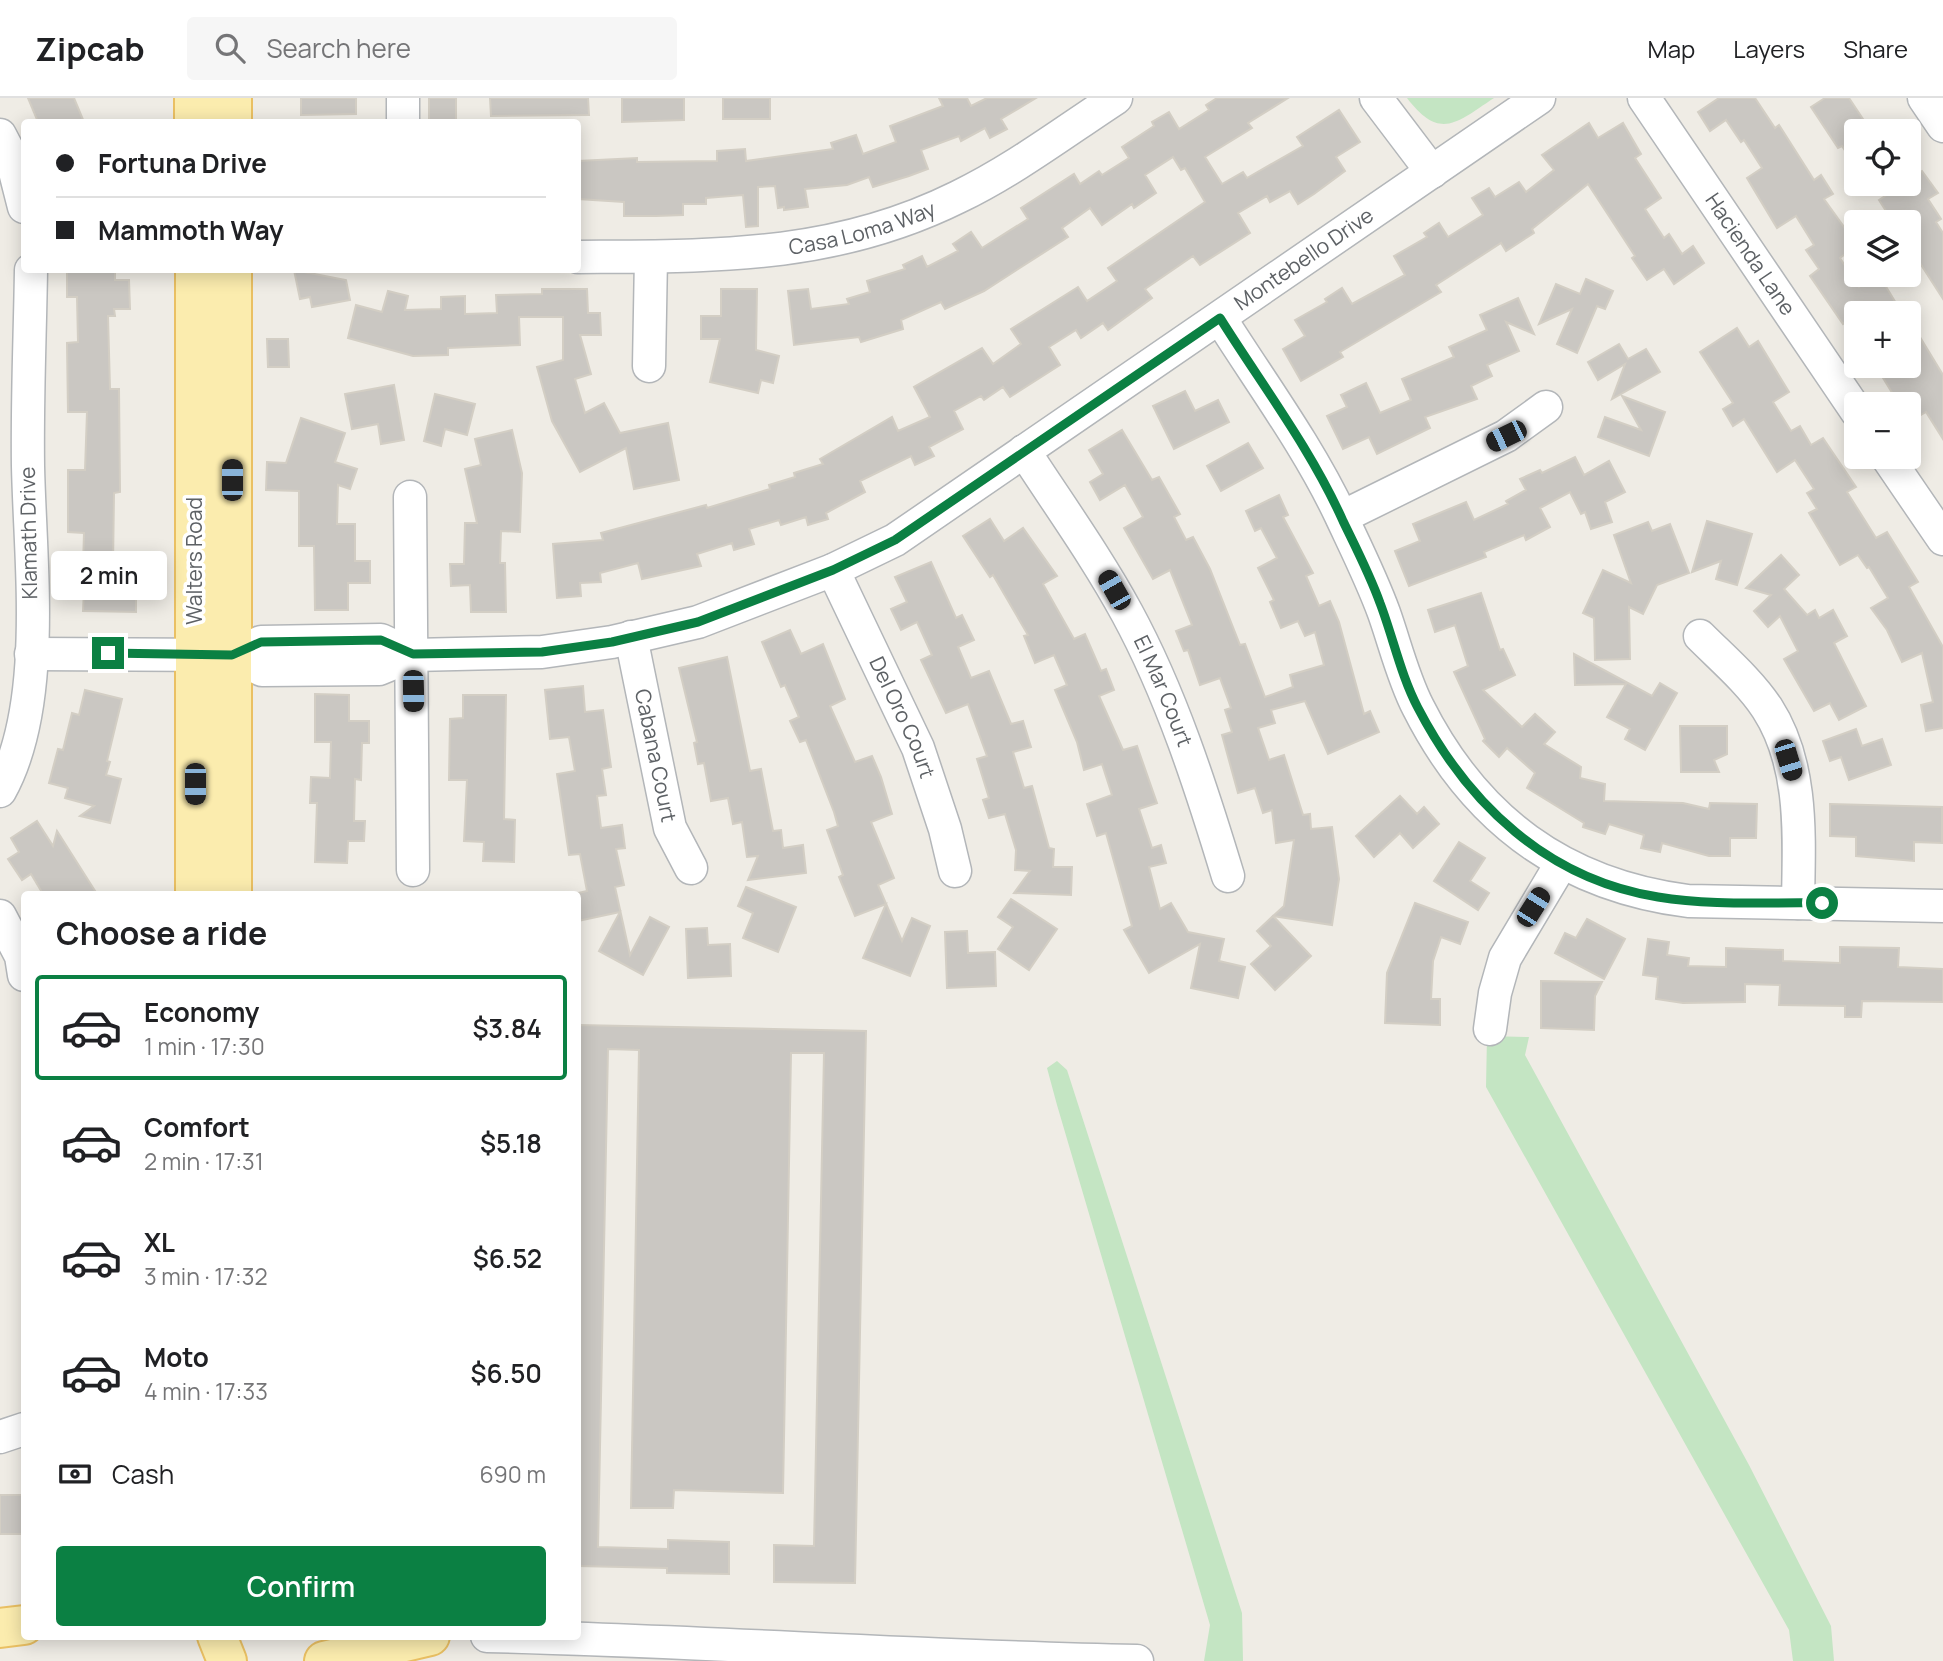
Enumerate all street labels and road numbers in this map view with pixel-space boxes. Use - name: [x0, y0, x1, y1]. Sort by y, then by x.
- street label: Hacienda Lane: [1699, 187, 1802, 320]
- street label: Casa Loma Way: [787, 194, 939, 261]
- street label: Montebello Drive: [1228, 201, 1379, 316]
- street label: Klamath Drive: [13, 466, 43, 600]
- street label: Walters Road: [180, 497, 208, 625]
- street label: El Mar Court: [1128, 630, 1199, 750]
- street label: Del Oro Court: [863, 652, 942, 782]
- street label: Cabana Court: [629, 686, 683, 824]

